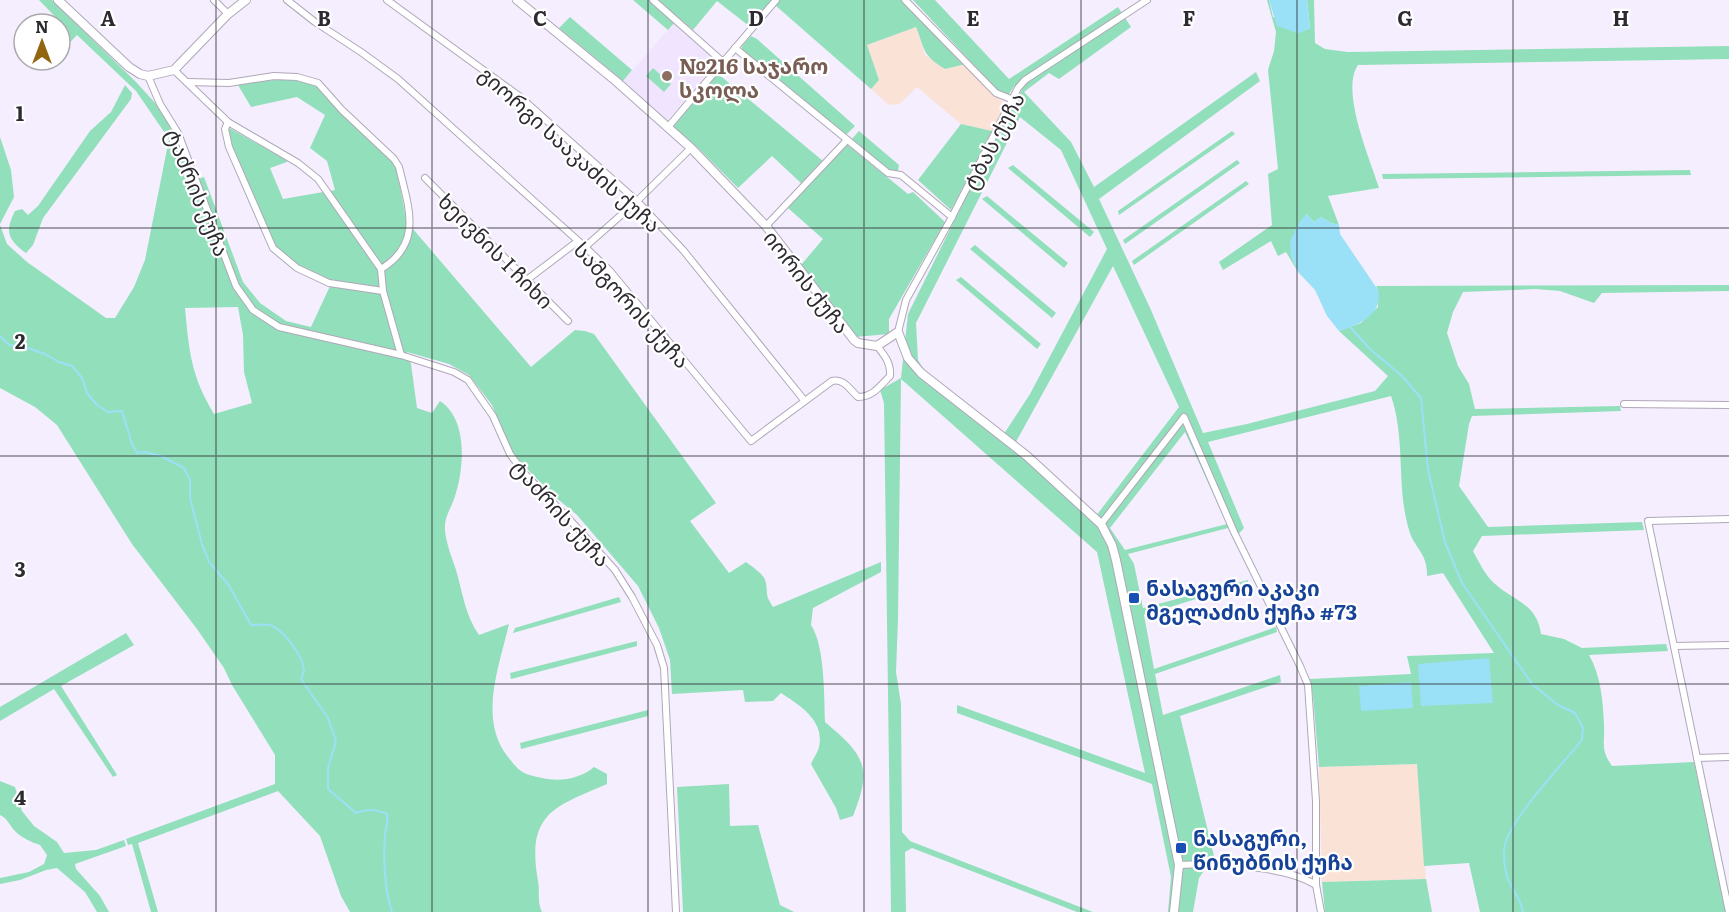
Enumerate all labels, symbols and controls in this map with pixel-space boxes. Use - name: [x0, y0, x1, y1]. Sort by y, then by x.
- text: A: [100, 2, 116, 32]
- text: B: [317, 2, 331, 32]
- text: C: [533, 2, 547, 32]
- text: D: [748, 2, 764, 32]
- text: E: [966, 2, 980, 32]
- text: F: [1183, 2, 1196, 32]
- text: G: [1397, 2, 1413, 32]
- text: H: [1613, 2, 1629, 32]
- north arrow: [12, 12, 72, 72]
- text: N: [35, 14, 49, 38]
- place label: №216 საჯარო სკოლა: [679, 49, 828, 104]
- street label: გიორგი სააკაძის ქუჩა: [473, 58, 669, 238]
- marker: №216 საჯარო სკოლა: [660, 69, 674, 83]
- street label: ტბას ქუჩა: [953, 86, 1031, 194]
- text: 1: [16, 97, 24, 127]
- street label: ტაძრის ქუჩა: [159, 124, 239, 260]
- street label: ხეივნის I ჩიხი: [432, 185, 562, 315]
- street label: იორის ქუჩა: [758, 223, 858, 339]
- street label: სამგორის ქუჩა: [568, 234, 698, 374]
- text: 2: [15, 325, 26, 355]
- street label: ტაძრის ქუჩა: [505, 451, 619, 573]
- text: 3: [14, 553, 26, 583]
- place label: ნასაგური აკაკი მგელაძის ქუჩა #73: [1146, 571, 1357, 626]
- marker: ნასაგური აკაკი მგელაძის ქუჩა #73: [1127, 591, 1141, 605]
- text: 4: [14, 781, 26, 811]
- place label: ნასაგური, წინუბნის ქუჩა: [1193, 821, 1353, 876]
- marker: ნასაგური, წინუბნის ქუჩა: [1174, 841, 1188, 855]

